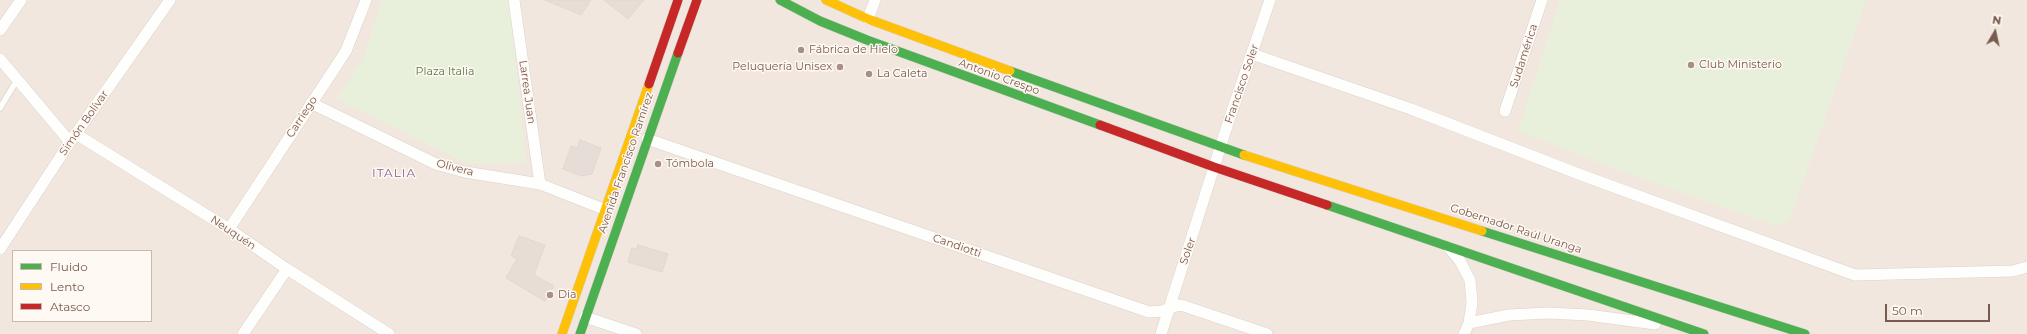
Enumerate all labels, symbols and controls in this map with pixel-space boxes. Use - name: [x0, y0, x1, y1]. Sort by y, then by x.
- north arrow: [1975, 12, 2015, 52]
- text: N: [1991, 13, 2002, 28]
- street label: Sudamérica: [1507, 22, 1541, 90]
- place label: Fábrica de Hielo: [809, 43, 898, 57]
- street label: Francisco Soler: [1222, 43, 1262, 125]
- marker: Fábrica de Hielo: [796, 45, 806, 55]
- street label: Antonio Crespo: [957, 56, 1041, 98]
- place label: Club Ministerio: [1699, 58, 1782, 72]
- street label: Larrea Juan: [516, 59, 538, 125]
- place label: Peluquería Unisex: [732, 60, 832, 74]
- marker: Club Ministerio: [1686, 60, 1696, 70]
- marker: Peluquería Unisex: [835, 62, 845, 72]
- park label: Plaza Italia: [416, 65, 474, 79]
- place label: La Caleta: [877, 67, 927, 81]
- marker: La Caleta: [864, 69, 874, 79]
- street label: Simón Bolívar: [57, 88, 111, 158]
- street label: Avenida Francisco Ramírez: [596, 91, 656, 235]
- street label: Carriego: [284, 94, 320, 140]
- street label: Olivera: [435, 157, 475, 179]
- place label: Tómbola: [666, 157, 714, 171]
- marker: Tómbola: [653, 159, 663, 169]
- district label: ITALIA: [372, 166, 416, 180]
- street label: Gobernador Raúl Uranga: [1449, 201, 1583, 257]
- street label: Neuquén: [208, 213, 258, 253]
- street label: Candiotti: [931, 232, 983, 260]
- street label: Soler: [1177, 236, 1199, 266]
- legend: [12, 250, 152, 322]
- text: Fluido: [50, 259, 88, 274]
- text: Lento: [50, 279, 85, 294]
- place label: Dia: [558, 288, 577, 302]
- marker: Dia: [545, 290, 555, 300]
- scale bar: [1887, 296, 1992, 322]
- text: Atasco: [50, 299, 90, 314]
- text: 50 m: [1892, 303, 1923, 318]

